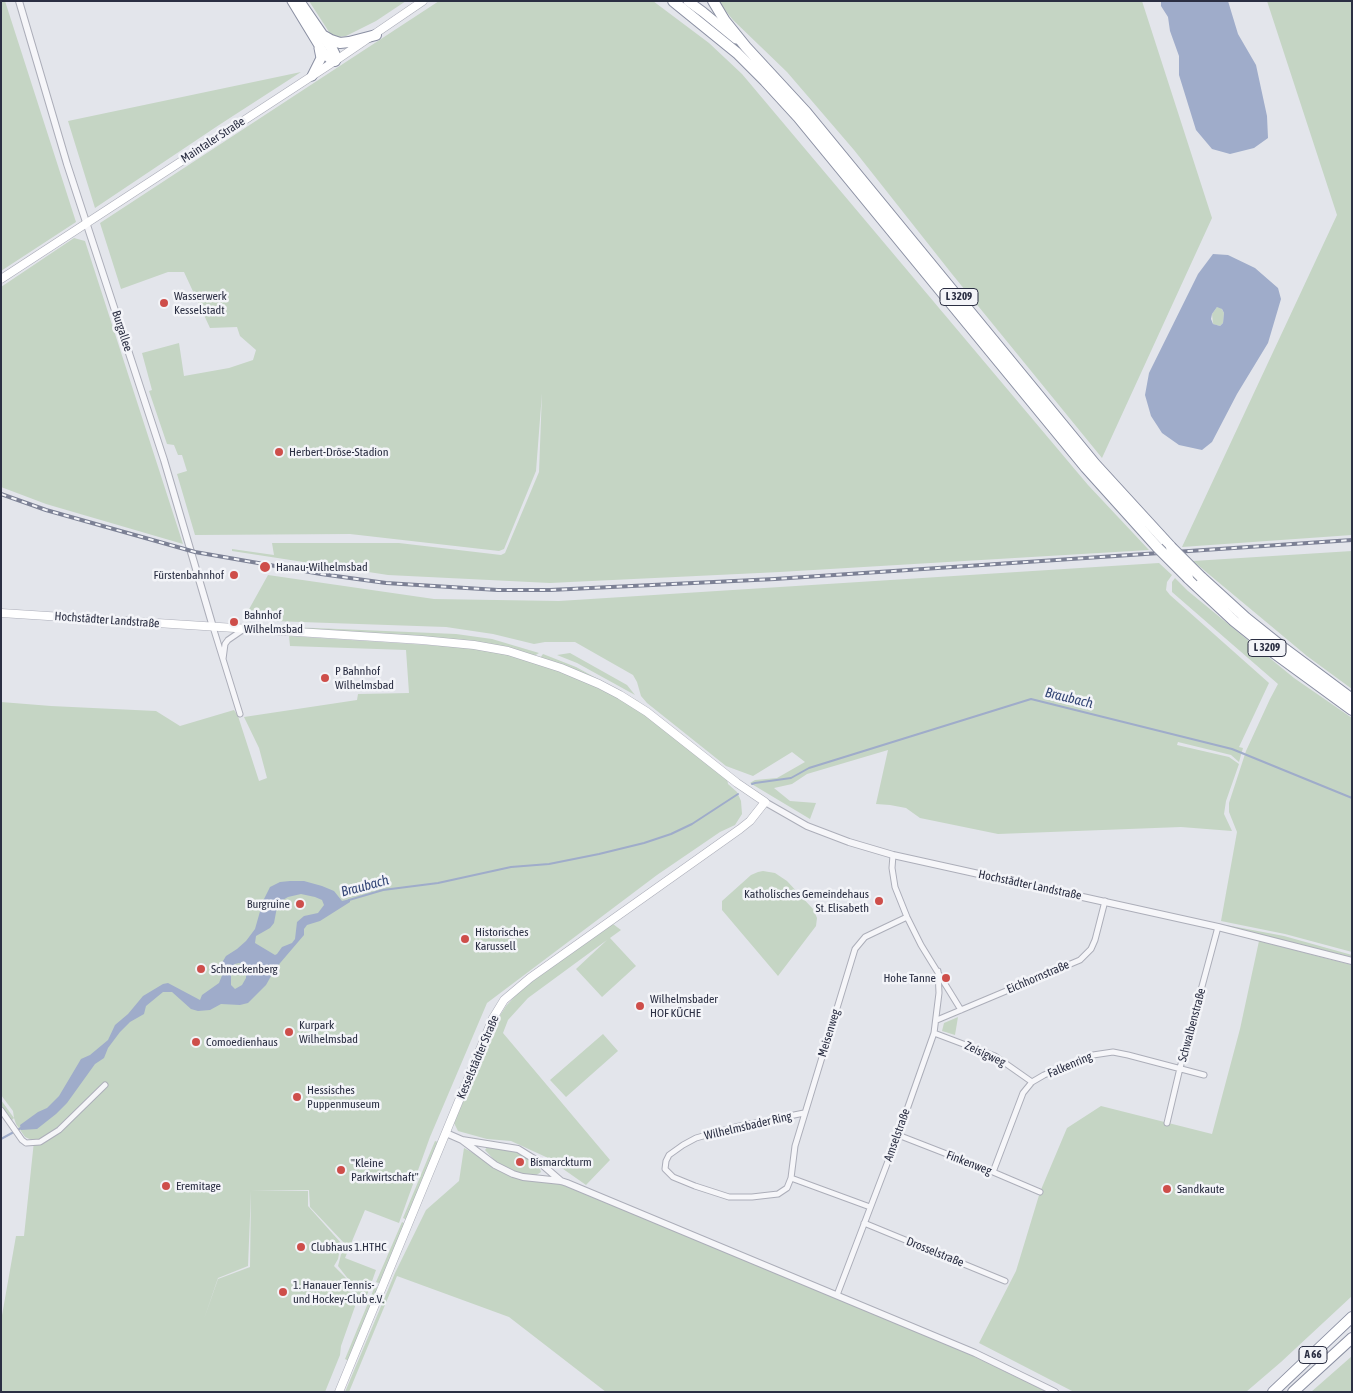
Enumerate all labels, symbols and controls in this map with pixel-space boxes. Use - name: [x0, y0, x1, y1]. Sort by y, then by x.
- street label: Maintaler Straße: [178, 114, 248, 166]
- road number: L 3209: [940, 288, 978, 306]
- place label: Wasserwerk Kesselstadt: [174, 289, 227, 317]
- marker: Wasserwerk Kesselstadt: [158, 297, 170, 309]
- street label: Burgallee: [109, 309, 135, 353]
- place label: Herbert-Dröse-Stadion: [289, 445, 389, 459]
- marker: Herbert-Dröse-Stadion: [273, 446, 285, 458]
- marker: Hanau-Wilhelmsbad: [258, 560, 272, 574]
- place label: Hanau-Wilhelmsbad: [276, 560, 368, 574]
- place label: Fürstenbahnhof: [153, 568, 224, 582]
- marker: Fürstenbahnhof: [228, 569, 240, 581]
- place label: Bahnhof Wilhelmsbad: [244, 608, 303, 636]
- street label: Hochstädter Landstraße: [54, 609, 160, 631]
- marker: Bahnhof Wilhelmsbad: [228, 616, 240, 628]
- road number: L 3209: [1248, 640, 1286, 656]
- place label: P Bahnhof Wilhelmsbad: [335, 664, 394, 692]
- marker: P Bahnhof Wilhelmsbad: [319, 672, 331, 684]
- water label: Braubach: [1043, 684, 1095, 712]
- street label: Hochstädter Landstraße: [977, 867, 1083, 903]
- water label: Braubach: [339, 872, 391, 900]
- place label: Katholisches Gemeindehaus St. Elisabeth: [744, 887, 869, 915]
- marker: Katholisches Gemeindehaus St. Elisabeth: [873, 895, 885, 907]
- place label: Burgruine: [247, 897, 290, 911]
- marker: Burgruine: [294, 898, 306, 910]
- place label: Historisches Karussell: [475, 925, 528, 953]
- marker: Historisches Karussell: [459, 933, 471, 945]
- street label: Eichhornstraße: [1005, 957, 1071, 997]
- place label: Schneckenberg: [211, 962, 278, 976]
- marker: Schneckenberg: [195, 963, 207, 975]
- place label: Hohe Tanne: [883, 971, 936, 985]
- marker: Hohe Tanne: [940, 972, 952, 984]
- street label: Schwalbenstraße: [1175, 987, 1209, 1063]
- place label: Wilhelmsbader HOF KÜCHE: [650, 992, 718, 1020]
- marker: Wilhelmsbader HOF KÜCHE: [634, 1000, 646, 1012]
- street label: Meisenweg: [815, 1007, 843, 1059]
- street label: Kesselstädter Straße: [454, 1013, 502, 1101]
- place label: Kurpark Wilhelmsbad: [299, 1018, 358, 1046]
- marker: Kurpark Wilhelmsbad: [283, 1026, 295, 1038]
- place label: Comoedienhaus: [206, 1035, 278, 1049]
- marker: Comoedienhaus: [190, 1036, 202, 1048]
- street label: Zeisigweg: [962, 1038, 1008, 1070]
- street label: Falkenring: [1046, 1049, 1094, 1081]
- place label: Hessisches Puppenmuseum: [307, 1083, 380, 1111]
- marker: Hessisches Puppenmuseum: [291, 1091, 303, 1103]
- street label: Amselstraße: [881, 1107, 913, 1163]
- street label: Wilhelmsbader Ring: [703, 1109, 793, 1143]
- street label: Finkenweg: [944, 1148, 994, 1178]
- place label: Bismarckturm: [530, 1155, 592, 1169]
- place label: "Kleine Parkwirtschaft": [351, 1156, 419, 1184]
- marker: Bismarckturm: [514, 1156, 526, 1168]
- marker: "Kleine Parkwirtschaft": [335, 1164, 347, 1176]
- place label: Eremitage: [176, 1179, 221, 1193]
- marker: Eremitage: [160, 1180, 172, 1192]
- place label: Sandkaute: [1177, 1182, 1225, 1196]
- marker: Sandkaute: [1161, 1183, 1173, 1195]
- street label: Drosselstraße: [904, 1234, 966, 1270]
- place label: Clubhaus 1.HTHC: [311, 1240, 387, 1254]
- marker: Clubhaus 1.HTHC: [295, 1241, 307, 1253]
- place label: 1. Hanauer Tennis- und Hockey-Club e.V.: [293, 1278, 384, 1306]
- marker: 1. Hanauer Tennis- und Hockey-Club e.V.: [277, 1286, 289, 1298]
- road number: A 66: [1299, 1346, 1327, 1364]

